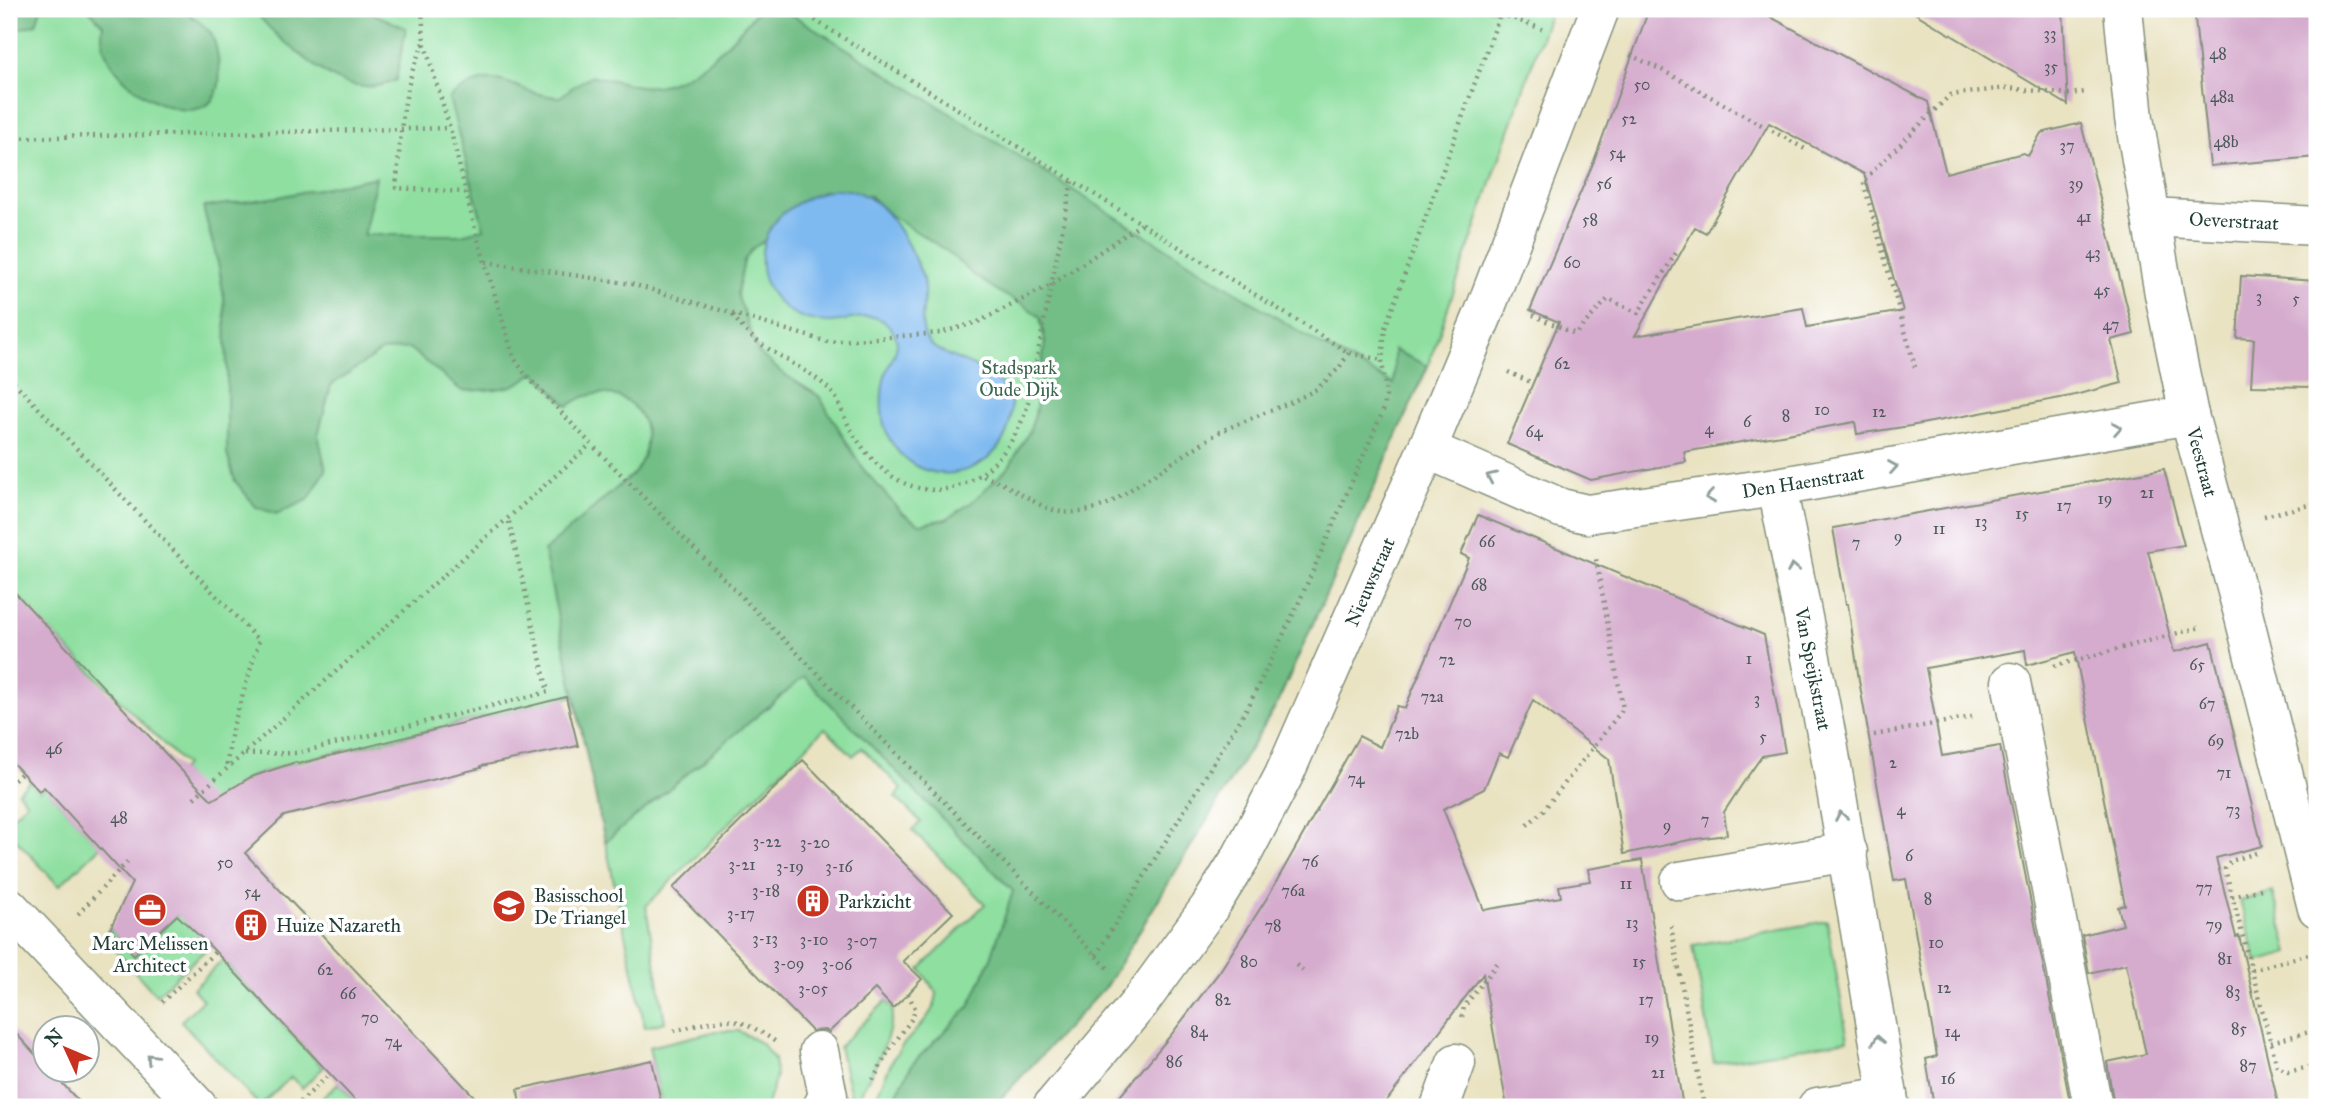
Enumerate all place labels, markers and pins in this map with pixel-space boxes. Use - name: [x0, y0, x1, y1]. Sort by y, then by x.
- building icon: Parkzicht: [794, 882, 832, 920]
- place label: Basisschool De Triangel: [534, 884, 627, 930]
- school or university icon: Basisschool De Triangel: [490, 887, 528, 925]
- place label: Parkzicht: [838, 890, 912, 913]
- office icon: Marc Melissen Architect: [131, 891, 169, 929]
- building icon: Huize Nazareth: [232, 906, 270, 944]
- place label: Huize Nazareth: [276, 914, 402, 937]
- place label: Marc Melissen Architect: [92, 932, 208, 977]

